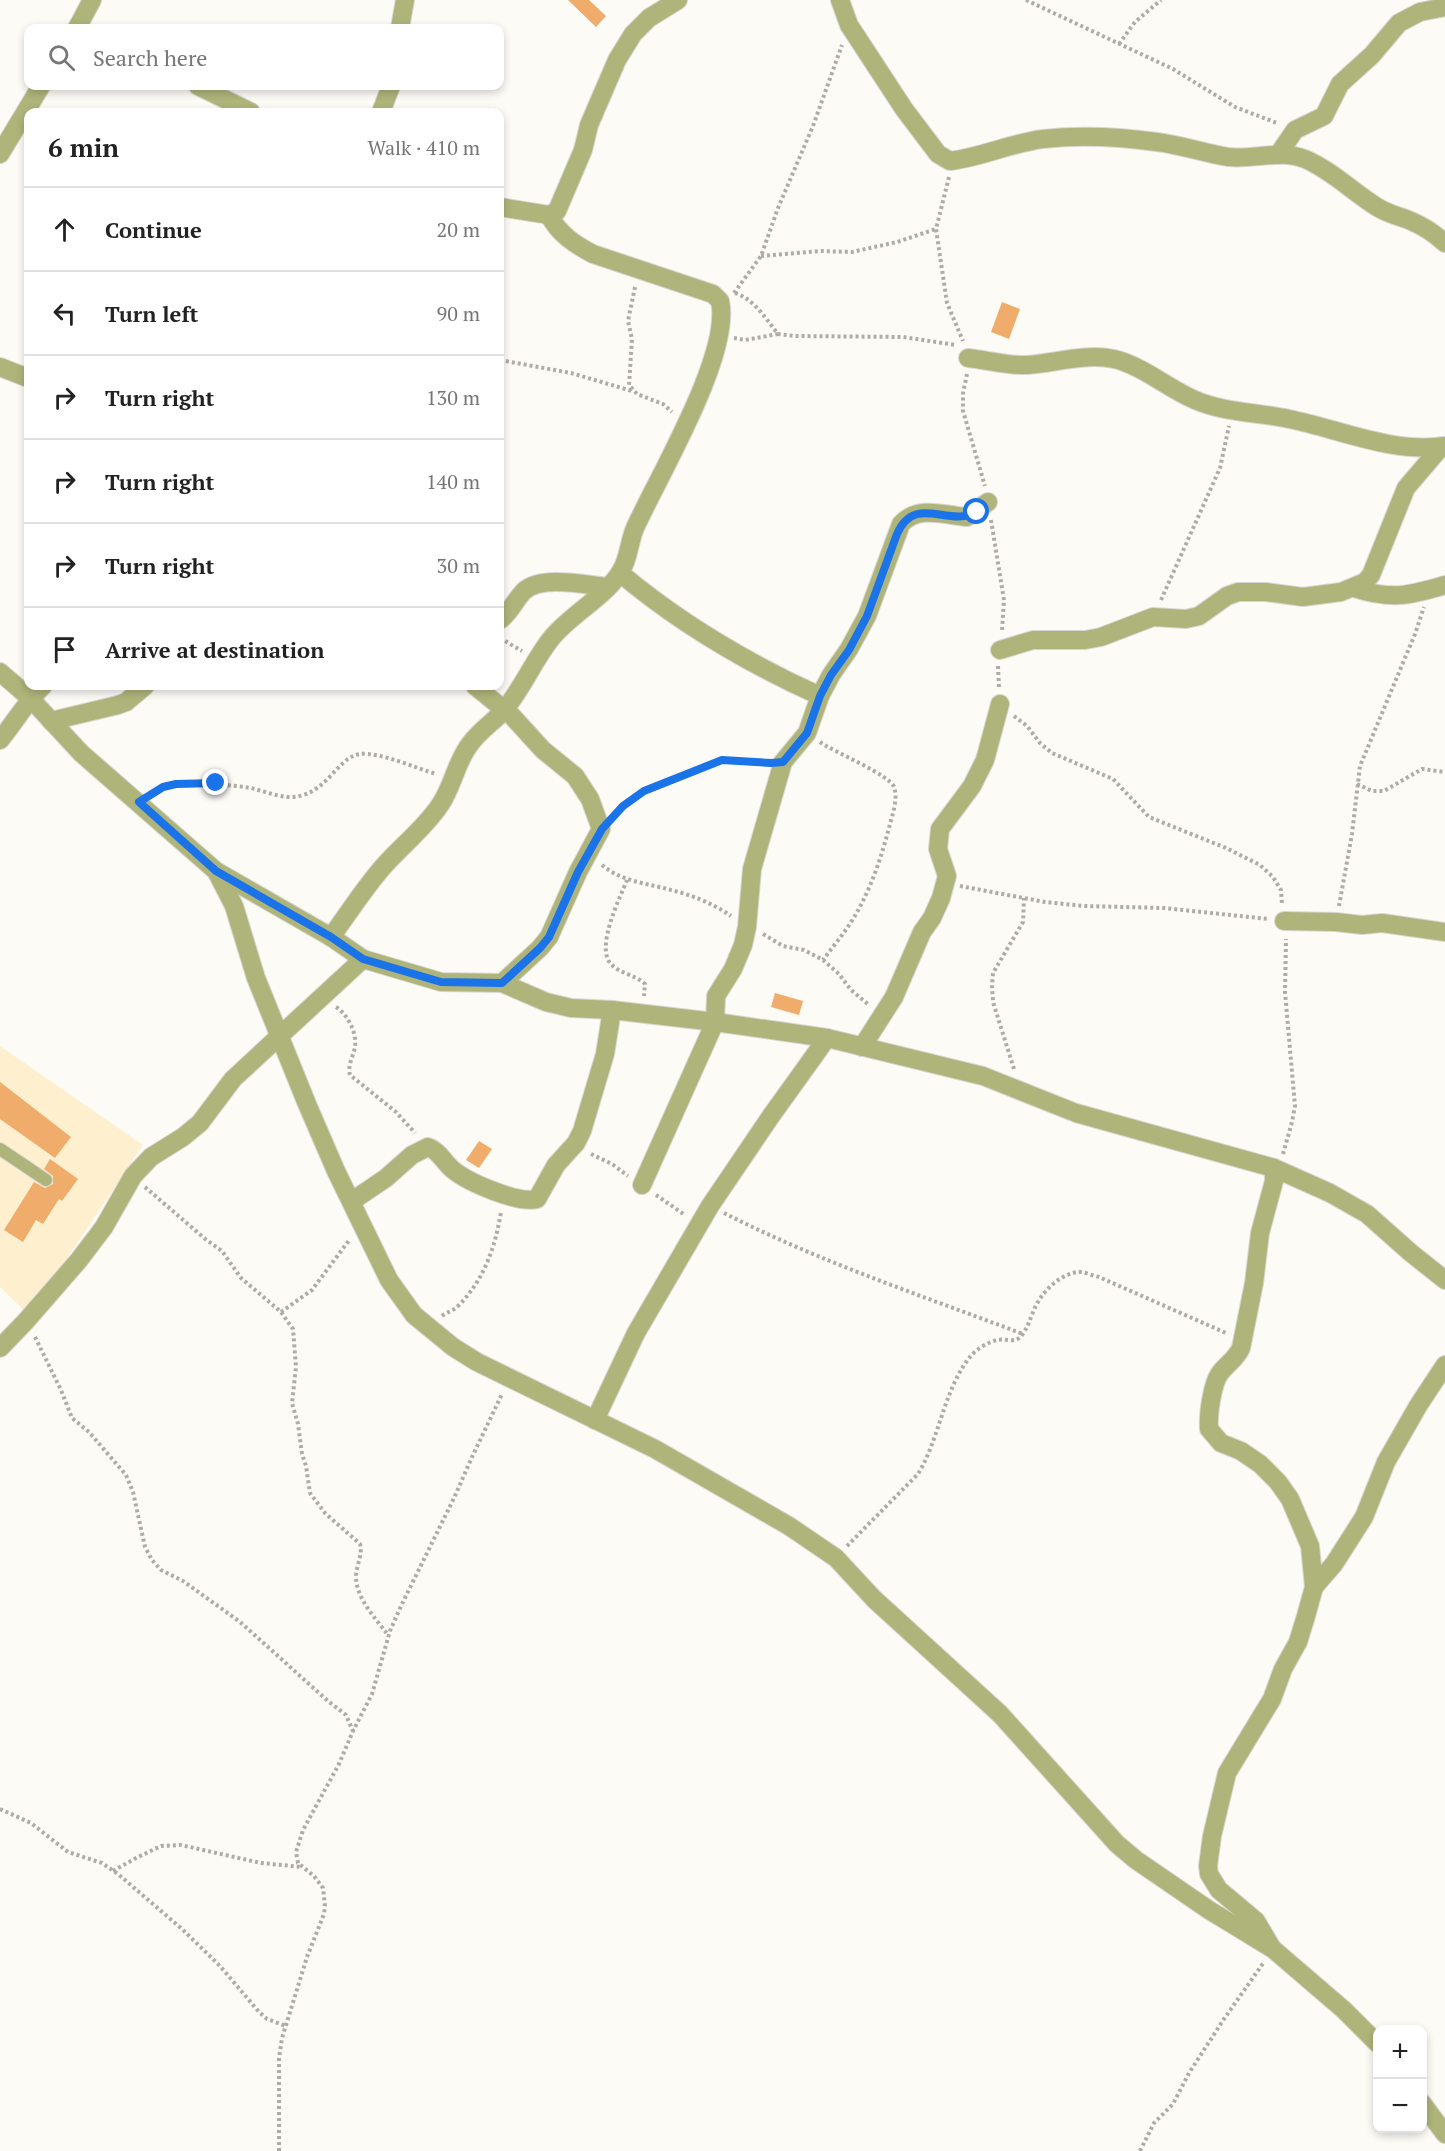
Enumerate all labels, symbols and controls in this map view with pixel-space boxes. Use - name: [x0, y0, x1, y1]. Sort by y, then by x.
- search box: [24, 24, 504, 90]
- icon: search: [45, 41, 78, 74]
- text: Search here: [93, 43, 207, 72]
- text: 6 min: [48, 130, 119, 164]
- text: Walk · 410 m: [368, 134, 480, 161]
- icon: ahead: [48, 213, 81, 246]
- text: Continue: [105, 215, 202, 244]
- text: 20 m: [437, 216, 480, 243]
- icon: left: [48, 297, 81, 330]
- text: Turn left: [105, 299, 198, 328]
- text: 90 m: [437, 300, 480, 327]
- icon: right: [48, 381, 81, 414]
- text: Turn right: [105, 383, 214, 412]
- text: 130 m: [426, 384, 480, 411]
- icon: right: [48, 465, 81, 498]
- text: Turn right: [105, 467, 214, 496]
- text: 140 m: [426, 468, 480, 495]
- route start: [963, 498, 989, 524]
- icon: right: [48, 549, 81, 582]
- text: Turn right: [105, 551, 214, 580]
- text: 30 m: [437, 552, 480, 579]
- icon: arrive: [48, 633, 81, 666]
- text: Arrive at destination: [105, 635, 324, 664]
- route end: [202, 769, 228, 795]
- map controls: [1373, 2025, 1427, 2133]
- button: +: [1373, 2025, 1427, 2079]
- button: −: [1373, 2079, 1427, 2133]

